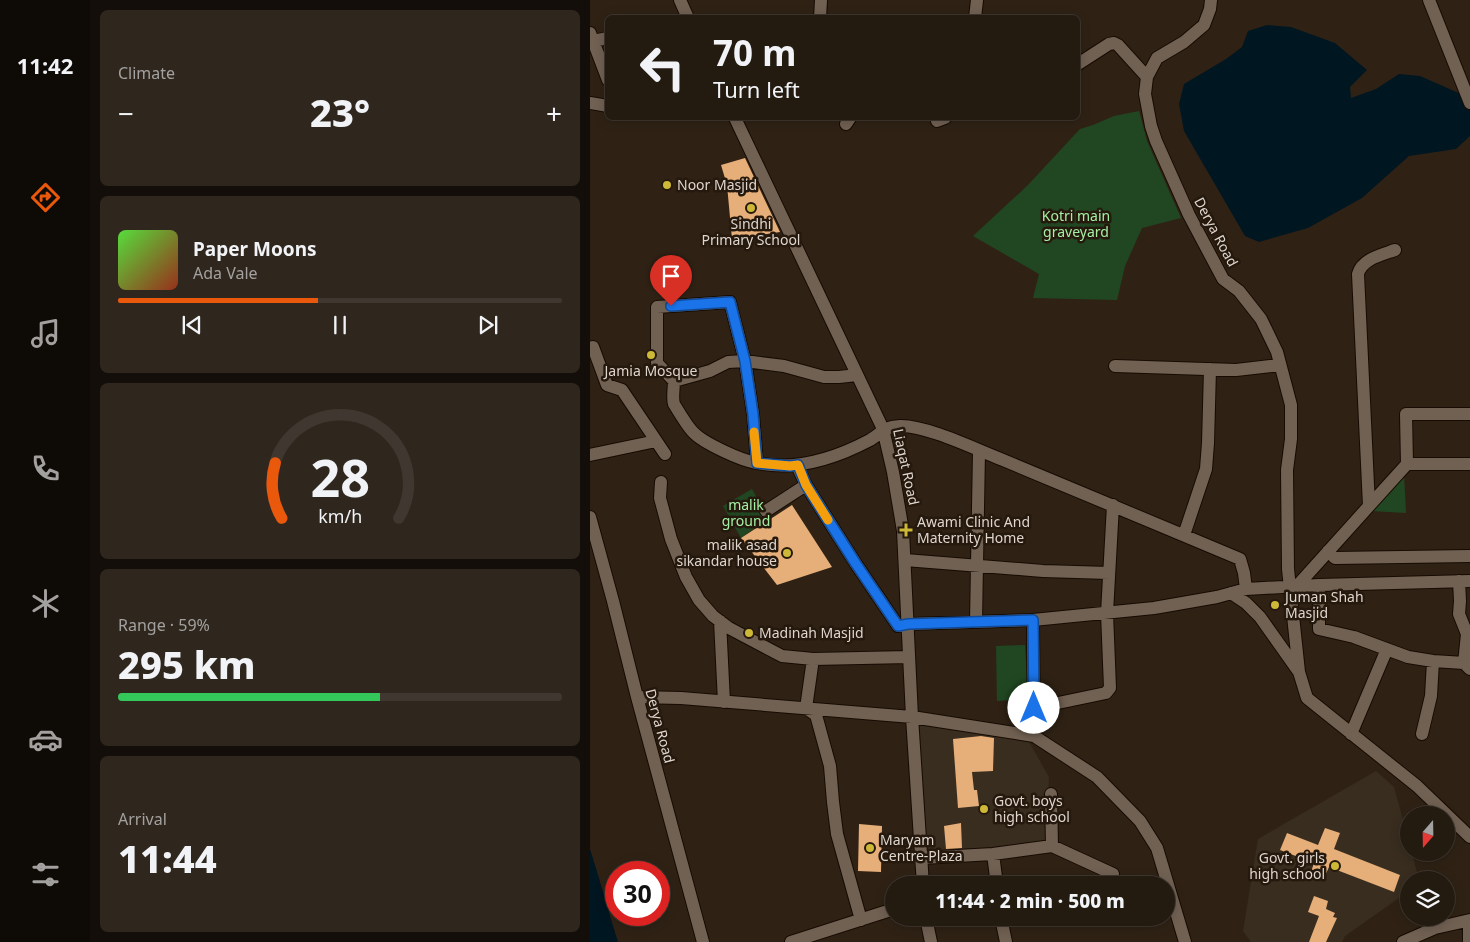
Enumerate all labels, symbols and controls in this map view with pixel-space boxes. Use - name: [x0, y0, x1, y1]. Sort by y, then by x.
- text: 70 m: [713, 29, 796, 76]
- icon: left: [630, 35, 695, 100]
- text: 11:42: [17, 50, 73, 80]
- text: Climate: [118, 62, 175, 84]
- text: Turn left: [713, 74, 800, 104]
- text: 23°: [310, 86, 370, 138]
- text: −: [118, 94, 134, 132]
- text: +: [546, 94, 562, 132]
- place label: Noor Masjid: [677, 175, 757, 194]
- marker: Noor Masjid: [661, 179, 673, 191]
- icon: directions: [28, 180, 63, 215]
- street label: Derya Road: [1190, 194, 1243, 270]
- marker: Sindhi Primary School: [745, 202, 757, 214]
- park label: Kotri main graveyard: [1042, 206, 1110, 241]
- place label: Sindhi Primary School: [702, 214, 800, 249]
- text: Paper Moons: [193, 236, 317, 262]
- pin: [650, 255, 692, 306]
- text: Ada Vale: [193, 262, 258, 284]
- icon: arrive: [657, 262, 685, 290]
- icon: previous: [178, 311, 206, 339]
- icon: pause: [326, 311, 354, 339]
- icon: next: [474, 311, 502, 339]
- icon: music: [28, 316, 63, 351]
- marker: Jamia Mosque: [645, 349, 657, 361]
- place label: Jamia Mosque: [603, 361, 698, 380]
- street label: Liaqat Road: [889, 427, 924, 507]
- text: 28: [310, 441, 370, 512]
- icon: phone: [28, 451, 63, 486]
- park label: malik ground: [722, 495, 770, 530]
- text: km/h: [318, 504, 362, 528]
- place label: Awami Clinic And Maternity Home: [917, 512, 1030, 547]
- marker: Awami Clinic And Maternity Home: [899, 523, 913, 537]
- place label: malik asad sikandar house: [676, 535, 777, 570]
- marker: malik asad sikandar house: [781, 547, 793, 559]
- icon: climate: [28, 586, 63, 621]
- place label: Juman Shah Masjid: [1283, 587, 1364, 622]
- marker: Juman Shah Masjid: [1269, 599, 1281, 611]
- text: Range · 59%: [118, 614, 210, 636]
- place label: Madinah Masjid: [759, 623, 864, 642]
- marker: Madinah Masjid: [743, 627, 755, 639]
- text: 295 km: [118, 638, 256, 690]
- position arrow: [1007, 681, 1059, 733]
- street label: Derya Road: [641, 687, 680, 765]
- icon: car: [28, 722, 63, 757]
- place label: Govt. boys high school: [994, 791, 1070, 826]
- marker: Govt. boys high school: [978, 803, 990, 815]
- north arrow: [1400, 806, 1455, 861]
- map controls: [1400, 806, 1455, 926]
- text: Arrival: [118, 808, 167, 830]
- place label: Maryam Centre-Plaza: [880, 830, 963, 865]
- text: 11:44: [118, 832, 217, 884]
- marker: Maryam Centre-Plaza: [864, 842, 876, 854]
- place label: Govt. girls high school: [1249, 848, 1325, 883]
- icon: filters: [28, 857, 63, 892]
- marker: Govt. girls high school: [1329, 860, 1341, 872]
- speed limit sign: 30: [605, 861, 670, 926]
- button: layers: [1400, 871, 1455, 926]
- text: 11:44 · 2 min · 500 m: [935, 888, 1125, 914]

